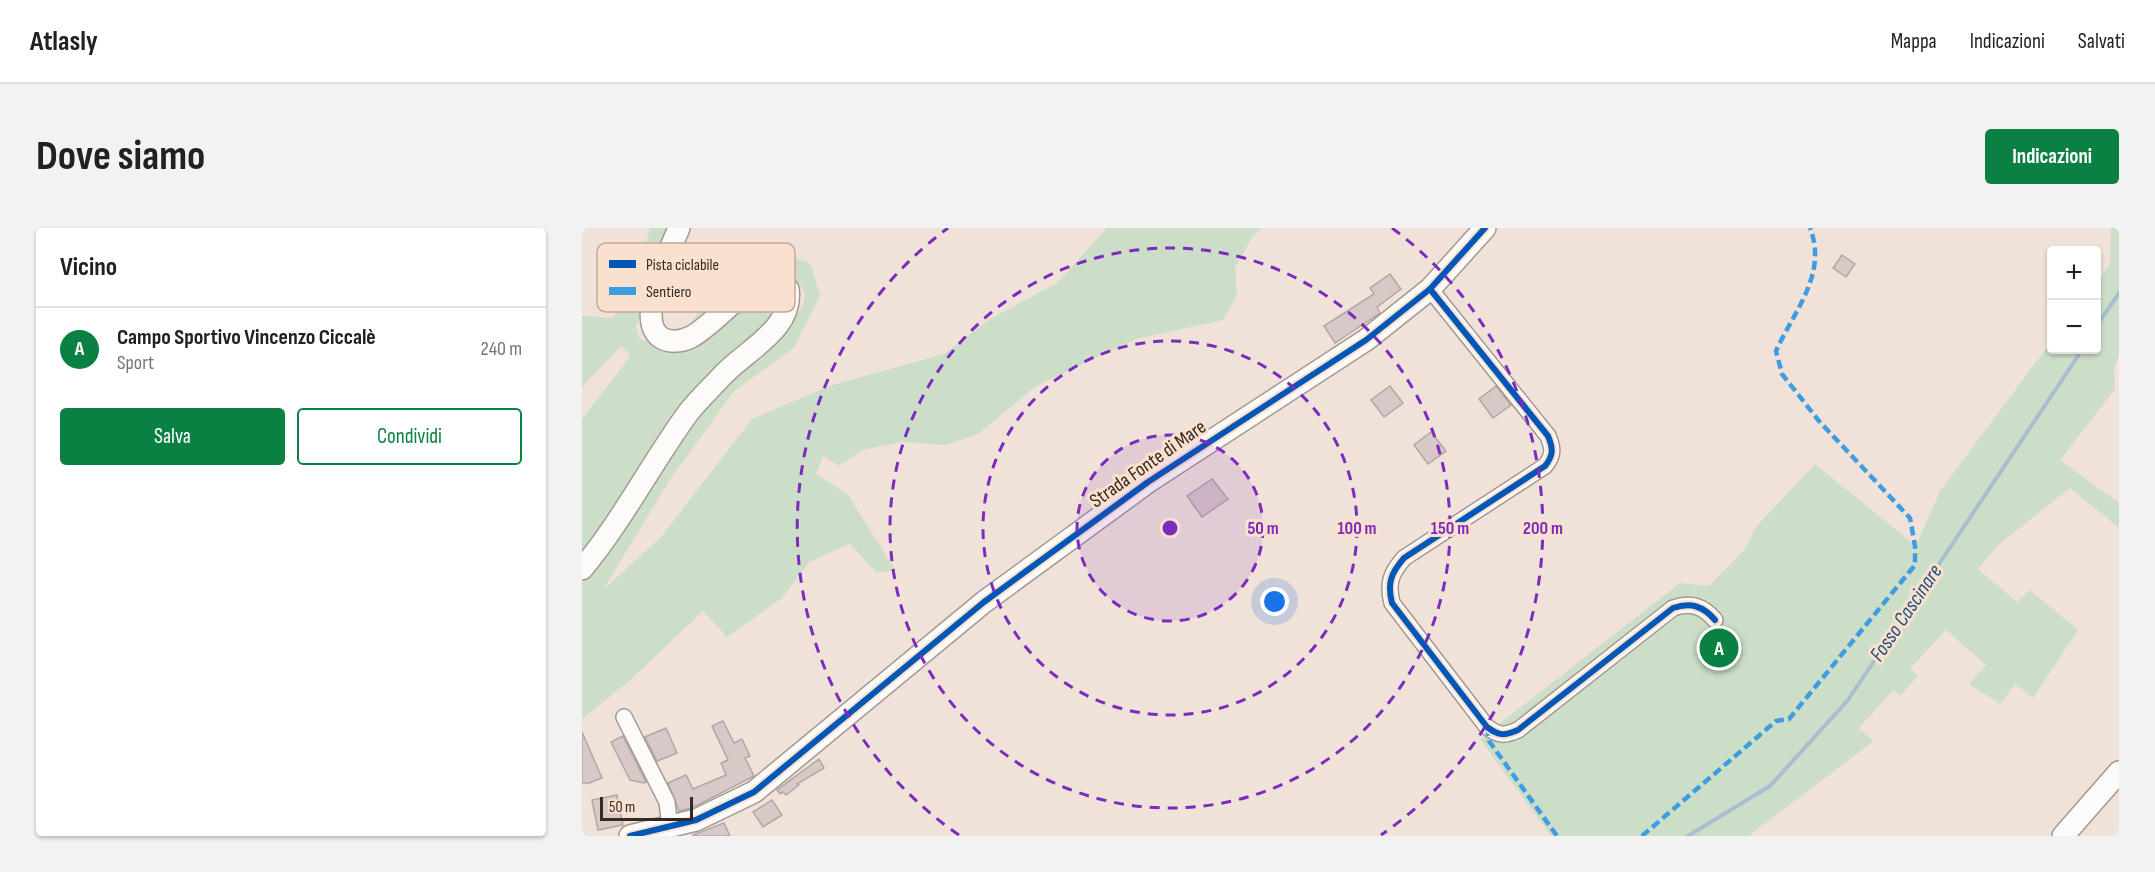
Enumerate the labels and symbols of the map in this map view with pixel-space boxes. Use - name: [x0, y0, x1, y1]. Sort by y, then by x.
- legend: [597, 243, 795, 312]
- text: Pista ciclabile: [646, 256, 719, 275]
- text: Sentiero: [646, 283, 692, 302]
- street label: Strada Fonte di Mare: [1085, 415, 1211, 513]
- centre of rings: [1160, 518, 1180, 538]
- text: 50 m: [1247, 518, 1279, 539]
- text: 100 m: [1338, 518, 1377, 539]
- text: 150 m: [1431, 518, 1469, 539]
- text: 200 m: [1523, 518, 1563, 539]
- water label: Fosso Cascinare: [1865, 560, 1947, 666]
- your location: [1260, 587, 1289, 616]
- pin: A: [1700, 626, 1738, 670]
- scale bar: [600, 794, 693, 822]

